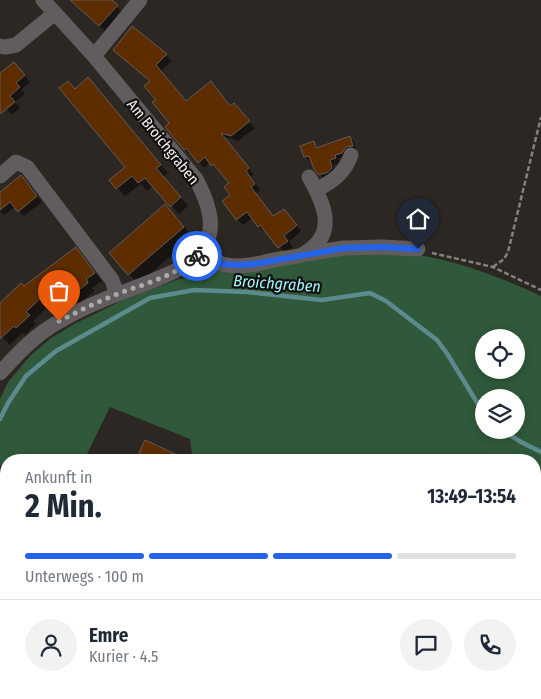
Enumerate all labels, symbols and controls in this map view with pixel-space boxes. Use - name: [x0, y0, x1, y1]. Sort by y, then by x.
- street label: Am Broichgraben: [123, 96, 203, 188]
- pin: [397, 198, 439, 249]
- icon: home: [404, 205, 432, 233]
- courier: [172, 231, 222, 281]
- icon: bike: [183, 242, 211, 270]
- pin: [38, 270, 80, 321]
- water label: Broichgraben: [233, 271, 321, 296]
- icon: bag: [45, 277, 73, 305]
- map controls: [475, 329, 525, 439]
- button: locate: [475, 329, 525, 379]
- button: layers: [475, 389, 525, 439]
- text: Ankunft in: [25, 468, 92, 487]
- text: 13:49–13:54: [427, 485, 516, 508]
- text: 2 Min.: [25, 487, 102, 525]
- text: Unterwegs · 100 m: [25, 567, 144, 586]
- button: person: [25, 619, 77, 671]
- button: chat: [400, 619, 452, 671]
- button: phone: [464, 619, 516, 671]
- text: Emre: [89, 624, 128, 647]
- text: Kurier · 4.5: [89, 647, 158, 666]

